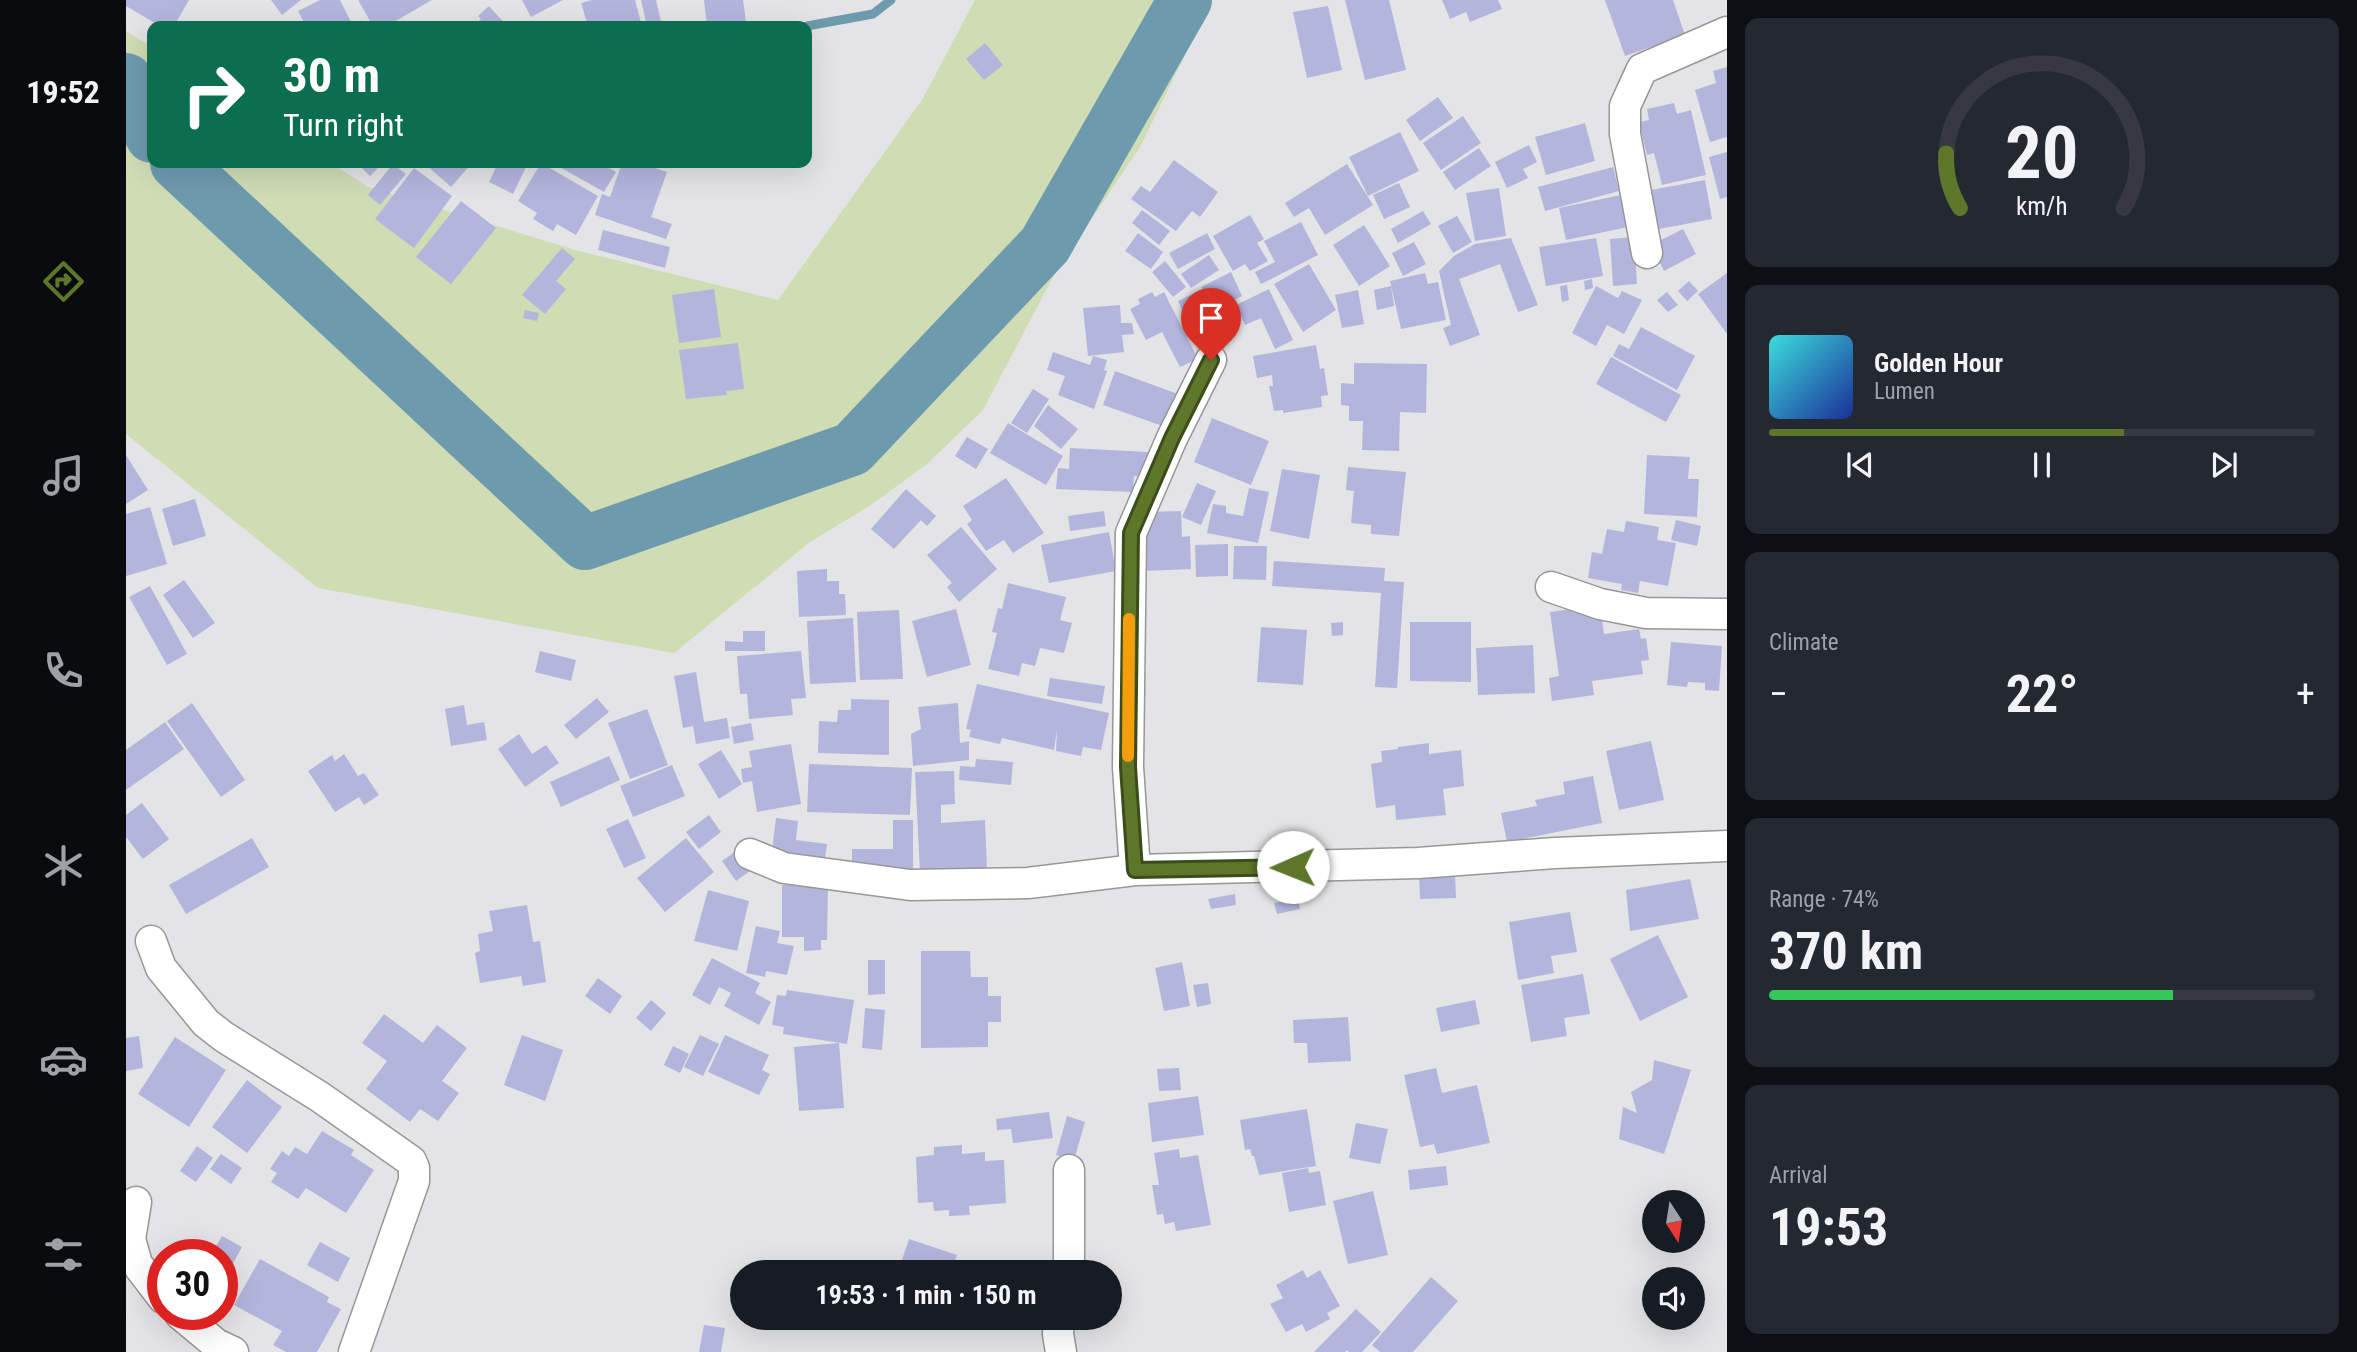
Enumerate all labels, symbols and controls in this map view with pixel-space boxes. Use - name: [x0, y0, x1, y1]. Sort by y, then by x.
- text: 30 m: [283, 47, 380, 104]
- icon: right: [168, 49, 259, 140]
- text: 19:52: [26, 73, 100, 111]
- text: Turn right: [283, 106, 404, 144]
- text: 20: [2005, 111, 2079, 197]
- text: km/h: [2016, 192, 2068, 221]
- icon: directions: [39, 257, 88, 306]
- pin: [1181, 288, 1241, 360]
- icon: arrive: [1192, 299, 1230, 337]
- text: Golden Hour: [1874, 348, 2003, 378]
- text: Lumen: [1874, 378, 1935, 405]
- icon: previous: [1841, 446, 1879, 484]
- icon: pause: [2023, 446, 2061, 484]
- icon: next: [2205, 446, 2243, 484]
- icon: music: [39, 451, 88, 500]
- text: Climate: [1769, 629, 1839, 656]
- icon: phone: [39, 646, 88, 695]
- text: 22°: [2006, 664, 2078, 725]
- text: −: [1769, 672, 1788, 716]
- text: +: [2296, 672, 2315, 716]
- position arrow: [1256, 830, 1330, 904]
- icon: climate: [39, 841, 88, 890]
- text: Range · 74%: [1769, 886, 1879, 913]
- text: 370 km: [1769, 921, 1923, 982]
- icon: car: [39, 1035, 88, 1084]
- text: Arrival: [1769, 1162, 1828, 1189]
- north arrow: [1642, 1190, 1704, 1253]
- map controls: [1642, 1190, 1705, 1330]
- text: 19:53: [1769, 1197, 1888, 1258]
- icon: filters: [39, 1230, 88, 1279]
- speed limit sign: 30: [147, 1239, 238, 1330]
- button: sound: [1642, 1267, 1705, 1330]
- text: 19:53 · 1 min · 150 m: [816, 1280, 1036, 1310]

